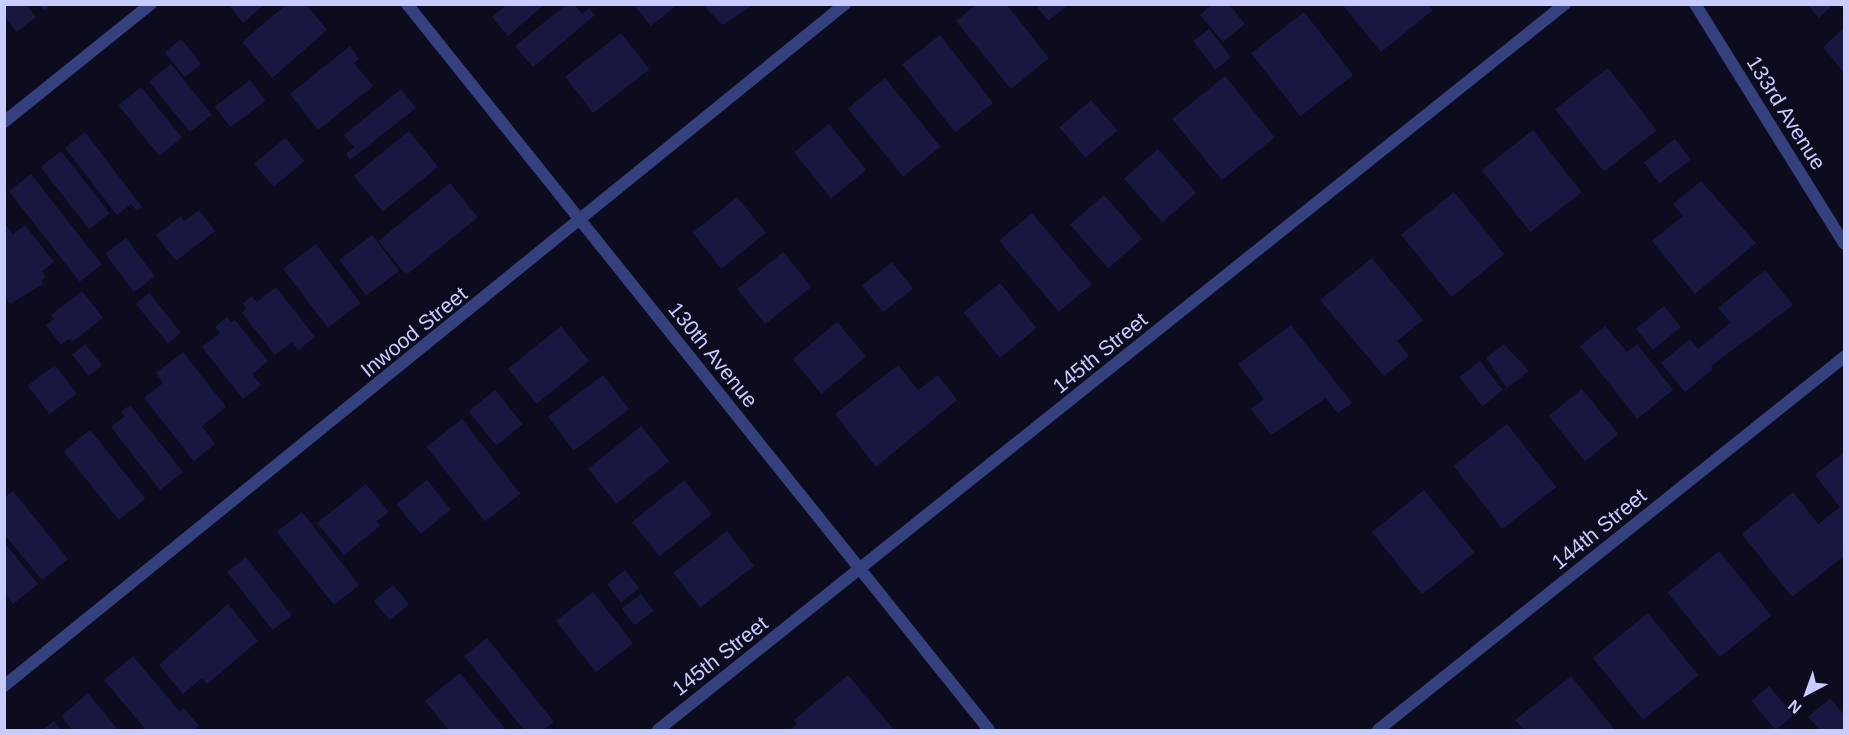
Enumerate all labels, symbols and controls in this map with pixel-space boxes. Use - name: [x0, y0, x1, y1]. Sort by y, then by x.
- street label: 133rd Avenue: [1741, 51, 1831, 175]
- street label: Inwood Street: [356, 281, 472, 383]
- street label: 130th Avenue: [663, 297, 763, 413]
- street label: 145th Street: [1048, 307, 1152, 399]
- street label: 144th Street: [1547, 483, 1651, 575]
- street label: 145th Street: [667, 611, 773, 701]
- north arrow: [1777, 663, 1837, 723]
- text: N: [1785, 697, 1805, 717]

